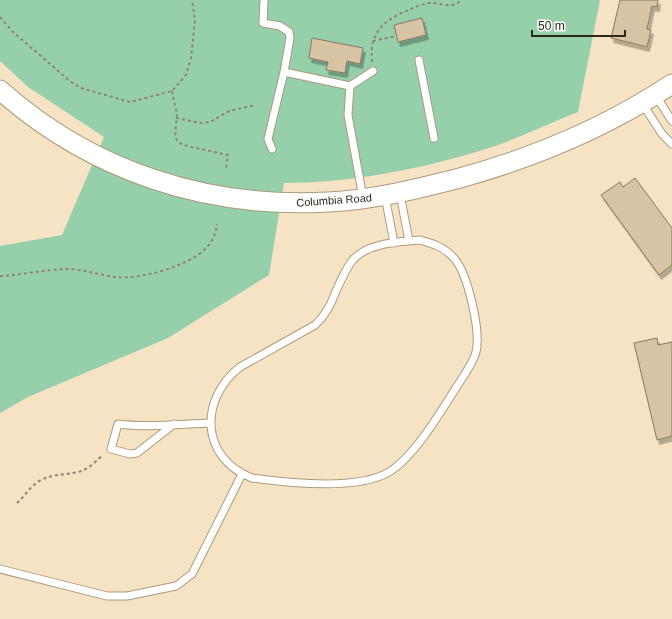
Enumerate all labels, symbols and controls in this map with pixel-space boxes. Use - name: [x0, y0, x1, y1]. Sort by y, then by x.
- scale bar: [532, 12, 625, 38]
- text: 50 m: [538, 19, 565, 33]
- street label: Columbia Road: [296, 191, 372, 209]

